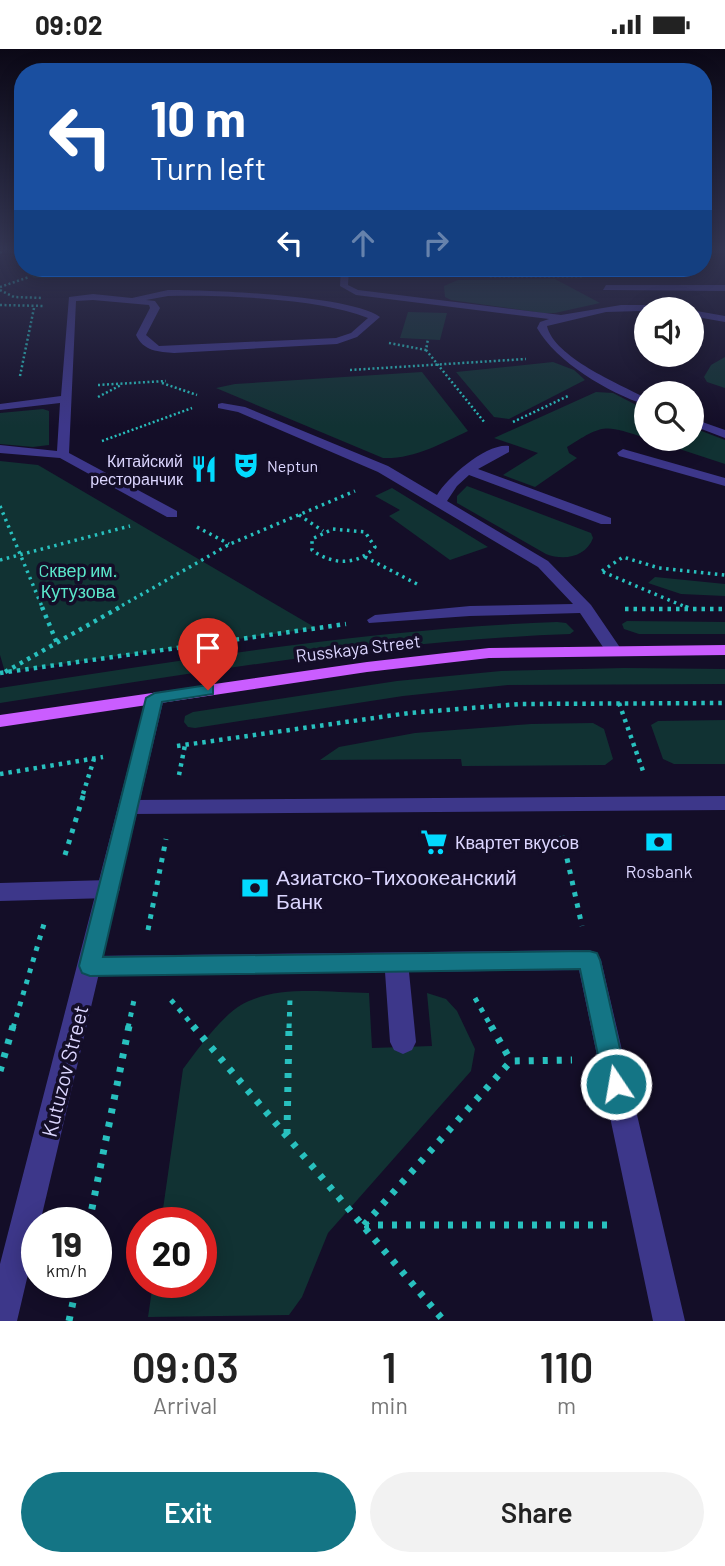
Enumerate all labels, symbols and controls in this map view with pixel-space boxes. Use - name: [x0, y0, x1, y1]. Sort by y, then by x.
- text: 09:02: [35, 9, 102, 40]
- text: 10 m: [150, 88, 246, 147]
- icon: left: [35, 91, 126, 182]
- text: Turn left: [150, 148, 267, 186]
- icon: left: [271, 224, 309, 262]
- icon: ahead: [344, 224, 382, 262]
- icon: right: [417, 224, 455, 262]
- map controls: [634, 297, 704, 451]
- button: sound: [634, 297, 704, 367]
- button: search: [634, 381, 704, 451]
- theatre icon: Neptun: [231, 450, 261, 480]
- place label: Китайский ресторанчик: [90, 451, 184, 488]
- restaurant icon: Китайский ресторанчик: [189, 454, 219, 484]
- place label: Neptun: [267, 456, 318, 475]
- park label: Cквер им. Кутузова: [38, 559, 118, 602]
- pin: [178, 618, 238, 690]
- icon: arrive: [189, 629, 227, 667]
- street label: Russkaya Street: [294, 629, 422, 667]
- supermarket icon: Квартет вкусов: [419, 827, 449, 857]
- bank icon: Rosbank: [644, 827, 674, 857]
- place label: Квартет вкусов: [455, 831, 579, 853]
- place label: Rosbank: [625, 860, 693, 882]
- place label: Азиатско-Тихоокеанский Банк: [276, 864, 517, 913]
- bank icon: Азиатско-Тихоокеанский Банк: [240, 873, 270, 903]
- street label: Kutuzov Street: [36, 1003, 92, 1139]
- position arrow: [579, 1047, 653, 1121]
- speed limit sign: 20: [126, 1207, 217, 1298]
- text: 19: [51, 1222, 82, 1264]
- text: km/h: [46, 1259, 87, 1281]
- text: 09:03: [132, 1341, 239, 1391]
- text: 1: [382, 1341, 397, 1391]
- text: 110: [540, 1341, 593, 1391]
- text: Arrival: [153, 1391, 217, 1419]
- text: min: [371, 1391, 408, 1419]
- text: m: [557, 1391, 576, 1419]
- button: Exit: [21, 1472, 356, 1552]
- button: Share: [370, 1472, 704, 1552]

